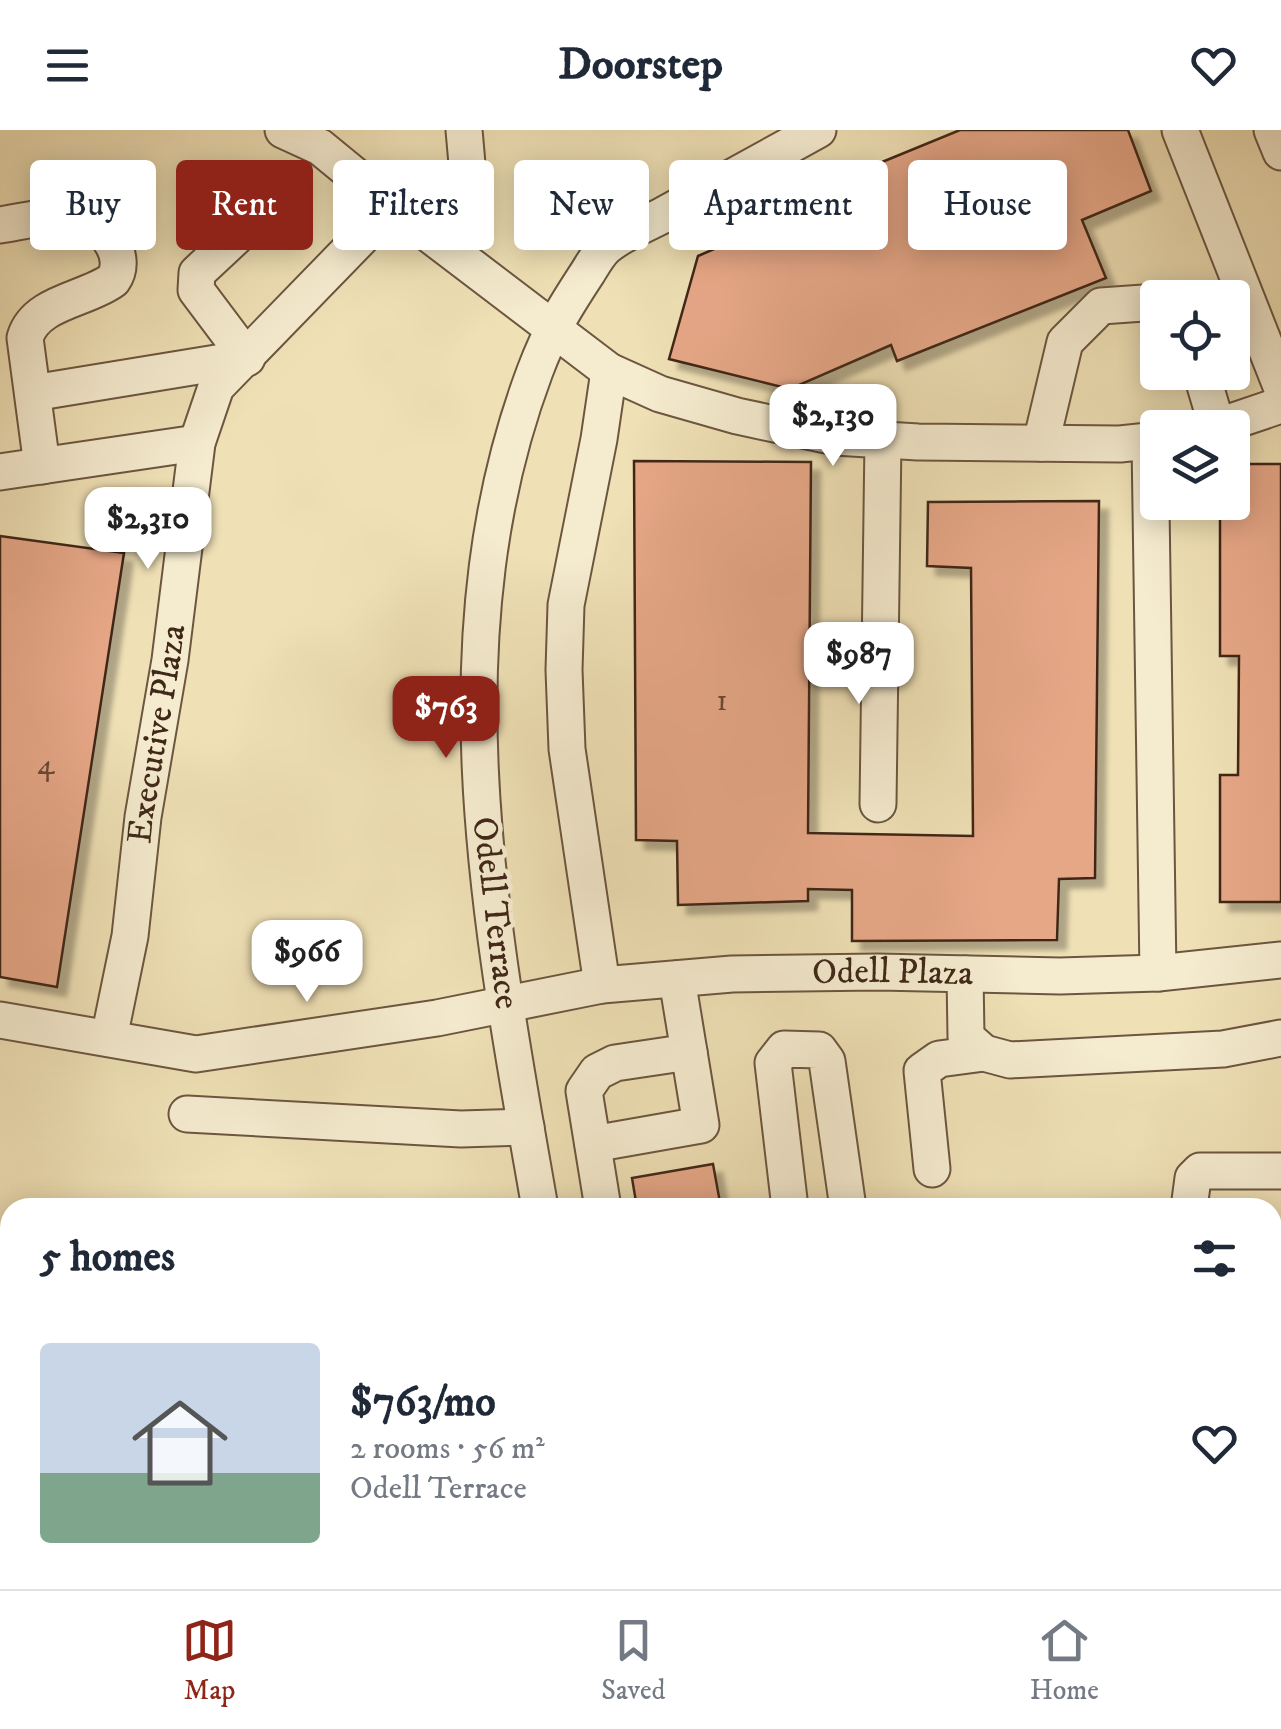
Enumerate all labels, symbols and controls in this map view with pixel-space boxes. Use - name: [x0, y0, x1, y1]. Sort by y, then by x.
- text: Doorstep: [558, 37, 723, 93]
- icon: menu: [40, 38, 95, 93]
- icon: heart: [1186, 38, 1241, 93]
- chip: Buy: [30, 160, 156, 250]
- chip: Rent: [176, 160, 313, 250]
- chip: Filters: [333, 160, 494, 250]
- chip: New: [514, 160, 649, 250]
- chip: Apartment: [669, 160, 888, 250]
- chip: House: [908, 160, 1067, 250]
- map controls: [1140, 280, 1250, 520]
- button: locate: [1140, 280, 1250, 390]
- pin: $2,130: [752, 384, 914, 469]
- text: $2,130: [791, 396, 875, 436]
- button: layers: [1140, 410, 1250, 520]
- pin: $2,310: [67, 487, 229, 572]
- text: $2,310: [107, 499, 189, 539]
- street label: Executive Plaza: [118, 622, 196, 846]
- pin: $987: [800, 622, 918, 707]
- text: $987: [826, 634, 892, 674]
- pin: $763: [387, 676, 505, 761]
- house number: 1: [716, 683, 728, 720]
- text: $763: [415, 688, 477, 728]
- house number: 4: [37, 747, 55, 784]
- street label: Odell Terrace: [461, 814, 529, 1012]
- pin: $966: [248, 920, 366, 1005]
- text: $966: [274, 932, 340, 972]
- street label: Odell Plaza: [812, 950, 974, 996]
- icon: filters: [1187, 1231, 1242, 1286]
- text: 5 homes: [40, 1232, 175, 1284]
- text: $763/mo: [350, 1377, 496, 1429]
- icon: home: [120, 1383, 240, 1503]
- icon: heart: [1187, 1416, 1242, 1471]
- text: 2 rooms · 56 m²: [350, 1429, 545, 1469]
- text: Odell Terrace: [350, 1469, 527, 1509]
- tab: Map: [182, 1613, 237, 1708]
- tab: Saved: [601, 1613, 666, 1708]
- tab: Home: [1030, 1613, 1099, 1708]

